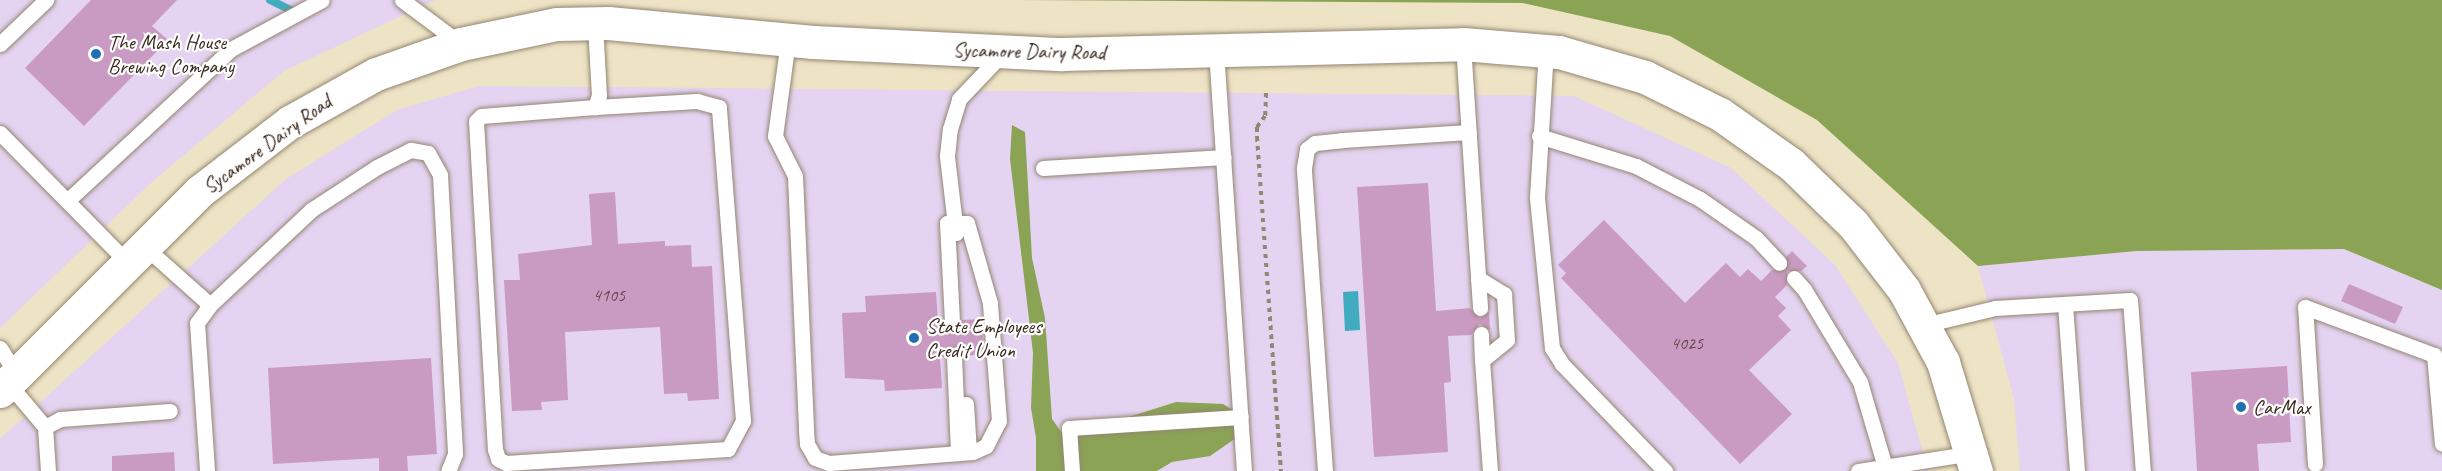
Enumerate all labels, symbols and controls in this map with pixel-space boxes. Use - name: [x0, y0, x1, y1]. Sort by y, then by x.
- place label: The Mash House Brewing Company: [108, 29, 232, 79]
- street label: Sycamore Dairy Road: [953, 37, 1105, 65]
- marker: The Mash House Brewing Company: [89, 47, 103, 61]
- street label: Sycamore Dairy Road: [198, 89, 336, 199]
- house number: 4105: [593, 284, 625, 306]
- place label: State Employees Credit Union: [926, 313, 1041, 363]
- marker: State Employees Credit Union: [907, 331, 921, 345]
- house number: 4025: [1671, 332, 1703, 354]
- place label: CarMax: [2253, 394, 2310, 420]
- marker: CarMax: [2234, 400, 2248, 414]

